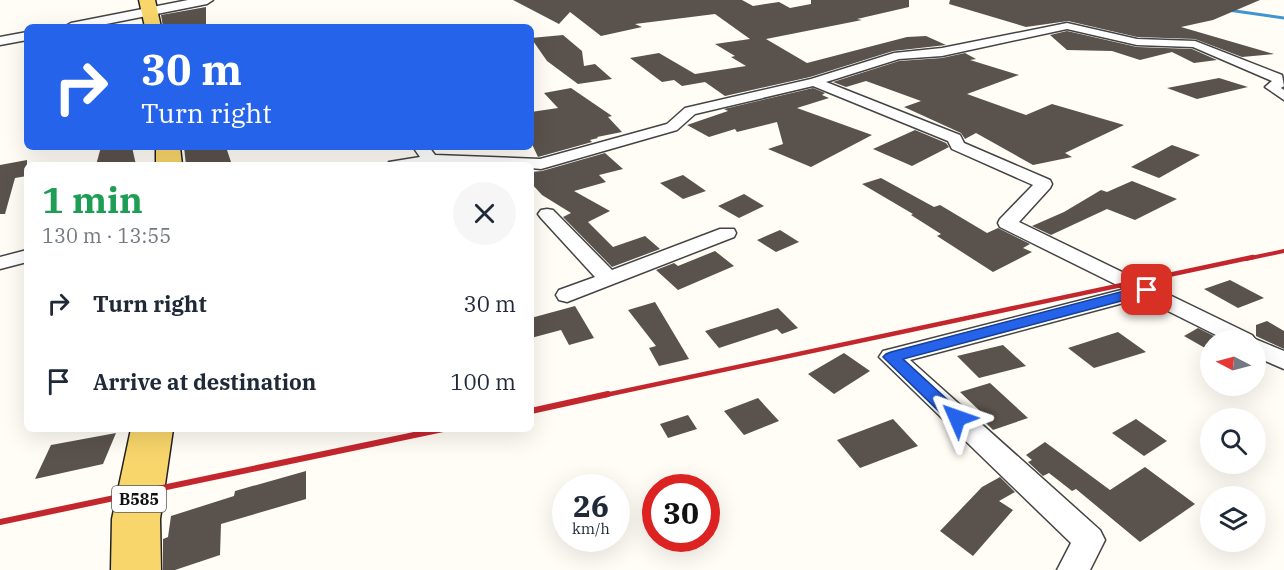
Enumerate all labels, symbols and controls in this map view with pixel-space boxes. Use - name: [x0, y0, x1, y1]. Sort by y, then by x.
- text: 30 m: [141, 42, 242, 97]
- icon: right: [42, 48, 120, 126]
- text: Turn right: [141, 95, 272, 130]
- text: 1 min: [42, 176, 143, 223]
- button: close: [453, 182, 516, 245]
- text: 130 m · 13:55: [42, 222, 171, 249]
- pin: [1121, 264, 1172, 315]
- icon: arrive: [1130, 273, 1163, 306]
- icon: right: [42, 287, 75, 320]
- text: Turn right: [93, 289, 207, 318]
- text: 30 m: [464, 289, 516, 318]
- north arrow: [1200, 330, 1266, 396]
- map controls: [1200, 330, 1266, 552]
- icon: arrive: [42, 365, 75, 398]
- text: Arrive at destination: [93, 367, 316, 396]
- text: 100 m: [450, 367, 516, 396]
- position arrow: [925, 386, 989, 450]
- button: search: [1200, 408, 1266, 474]
- speed limit sign: 30: [642, 474, 720, 552]
- road number: B585: [112, 486, 166, 512]
- text: 26: [573, 486, 609, 525]
- button: layers: [1200, 486, 1266, 552]
- text: km/h: [572, 519, 610, 538]

